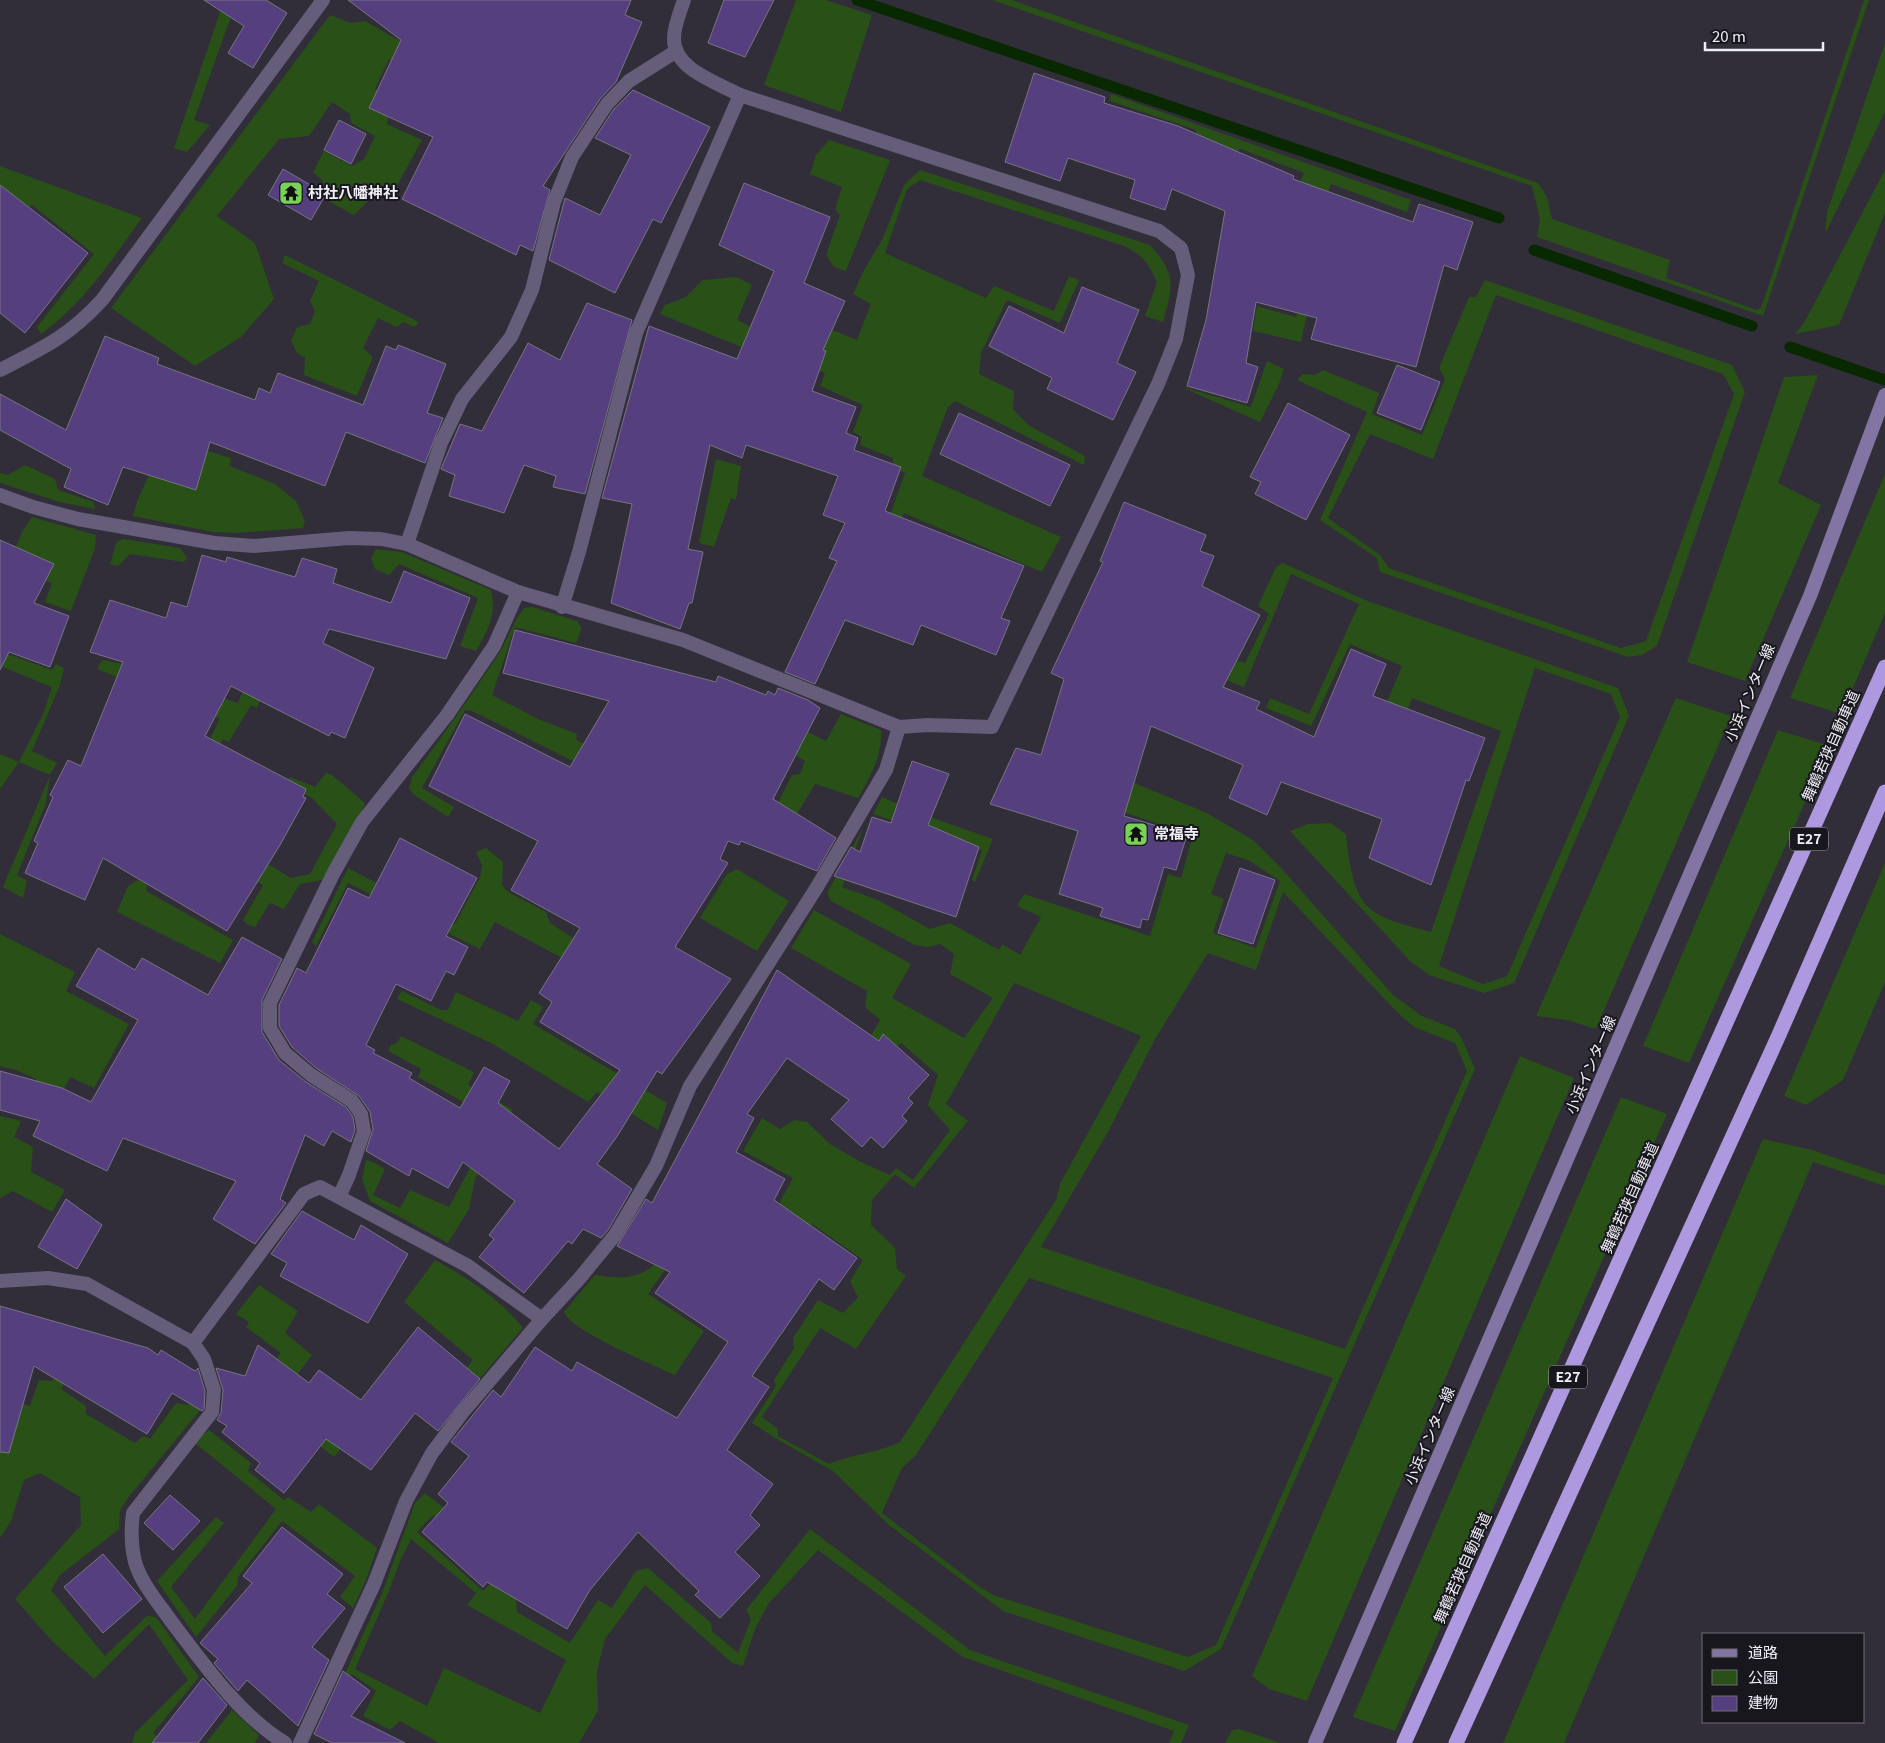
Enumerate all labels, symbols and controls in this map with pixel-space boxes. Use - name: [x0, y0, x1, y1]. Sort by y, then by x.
- scale bar: [1705, 20, 1822, 52]
- text: 20 m: [1712, 25, 1746, 46]
- temple icon: 村社八幡神社: [278, 180, 304, 206]
- place label: 村社八幡神社: [308, 181, 398, 202]
- street label: 小浜インター線: [1718, 640, 1779, 745]
- street label: 舞鶴若狭自動車道: [1796, 686, 1864, 804]
- temple icon: 常福寺: [1123, 821, 1149, 847]
- place label: 常福寺: [1154, 822, 1199, 843]
- road number: E27: [1790, 828, 1828, 851]
- street label: 小浜インター線: [1559, 1012, 1620, 1117]
- street label: 舞鶴若狭自動車道: [1595, 1138, 1663, 1256]
- road number: E27: [1549, 1365, 1587, 1388]
- street label: 小浜インター線: [1398, 1383, 1459, 1488]
- street label: 舞鶴若狭自動車道: [1428, 1508, 1496, 1626]
- legend: [1702, 1633, 1865, 1723]
- text: 道路: [1748, 1641, 1778, 1662]
- text: 公園: [1748, 1666, 1778, 1687]
- text: 建物: [1748, 1691, 1778, 1712]

